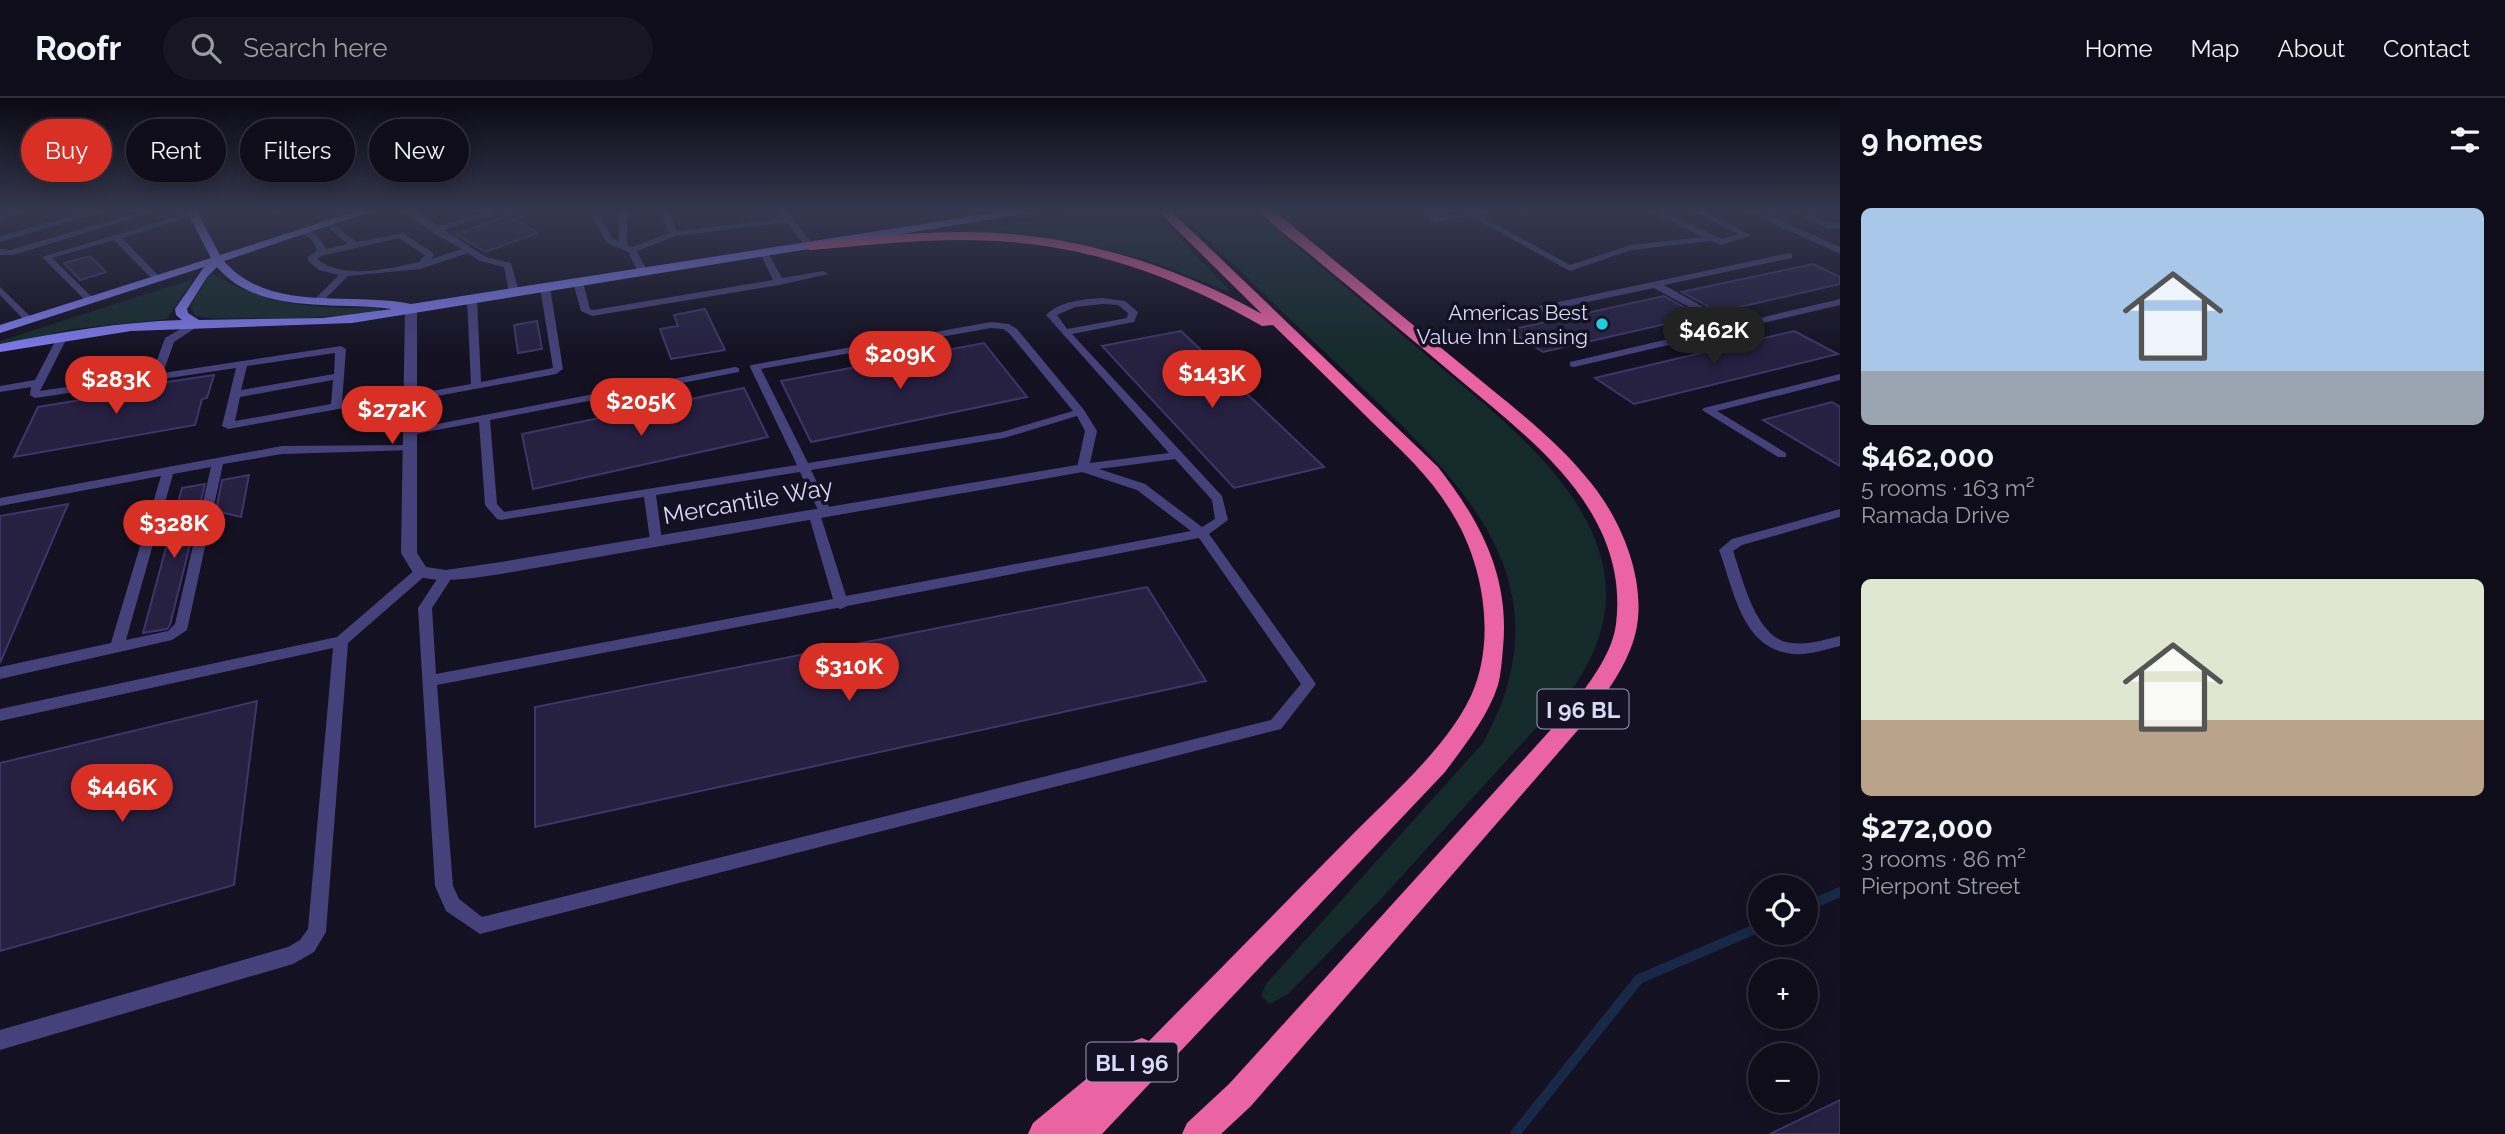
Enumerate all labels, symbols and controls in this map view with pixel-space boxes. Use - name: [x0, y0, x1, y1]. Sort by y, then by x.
- search box: [163, 17, 653, 80]
- text: Roofr: [35, 29, 121, 68]
- icon: search: [187, 29, 225, 67]
- text: Search here: [243, 33, 388, 63]
- text: Home: [2085, 34, 2153, 63]
- text: Map: [2191, 34, 2239, 63]
- text: About: [2277, 34, 2345, 63]
- text: Contact: [2383, 34, 2470, 63]
- chip: Buy: [21, 119, 112, 182]
- chip: Rent: [126, 119, 226, 182]
- chip: Filters: [240, 119, 355, 182]
- chip: New: [369, 119, 469, 182]
- icon: filters: [2446, 121, 2484, 159]
- text: 9 homes: [1861, 123, 1983, 158]
- icon: home: [2110, 253, 2236, 379]
- place label: Americas Best Value Inn Lansing: [1417, 300, 1588, 349]
- pin: $462K: [1665, 308, 1763, 367]
- marker: Americas Best Value Inn Lansing: [1594, 316, 1610, 332]
- text: $462K: [1679, 316, 1749, 343]
- pin: $209K: [851, 331, 949, 391]
- text: $209K: [865, 340, 935, 367]
- pin: $143K: [1163, 350, 1261, 410]
- pin: $283K: [67, 356, 165, 416]
- text: $143K: [1178, 359, 1246, 386]
- text: $283K: [81, 365, 151, 392]
- pin: $205K: [592, 378, 690, 438]
- pin: $272K: [343, 386, 441, 446]
- text: $205K: [606, 387, 676, 414]
- text: $272K: [358, 395, 426, 422]
- text: $462,000: [1861, 439, 1995, 474]
- street label: Mercantile Way: [661, 472, 835, 530]
- text: 5 rooms · 163 m²: [1861, 474, 2035, 501]
- pin: $328K: [125, 500, 223, 560]
- text: Ramada Drive: [1861, 501, 2010, 528]
- text: $328K: [139, 509, 209, 536]
- icon: home: [2110, 624, 2236, 750]
- pin: $310K: [800, 644, 898, 703]
- text: $310K: [815, 652, 883, 679]
- road number: I 96 BL: [1538, 690, 1628, 729]
- pin: $446K: [73, 764, 171, 824]
- text: $446K: [87, 773, 157, 800]
- text: $272,000: [1861, 810, 1993, 845]
- text: 3 rooms · 86 m²: [1861, 845, 2026, 872]
- text: Pierpont Street: [1861, 872, 2020, 899]
- map controls: [1748, 875, 1818, 1113]
- button: locate: [1748, 875, 1818, 945]
- button: +: [1748, 959, 1818, 1029]
- road number: BL I 96: [1086, 1043, 1178, 1082]
- button: −: [1748, 1043, 1818, 1113]

